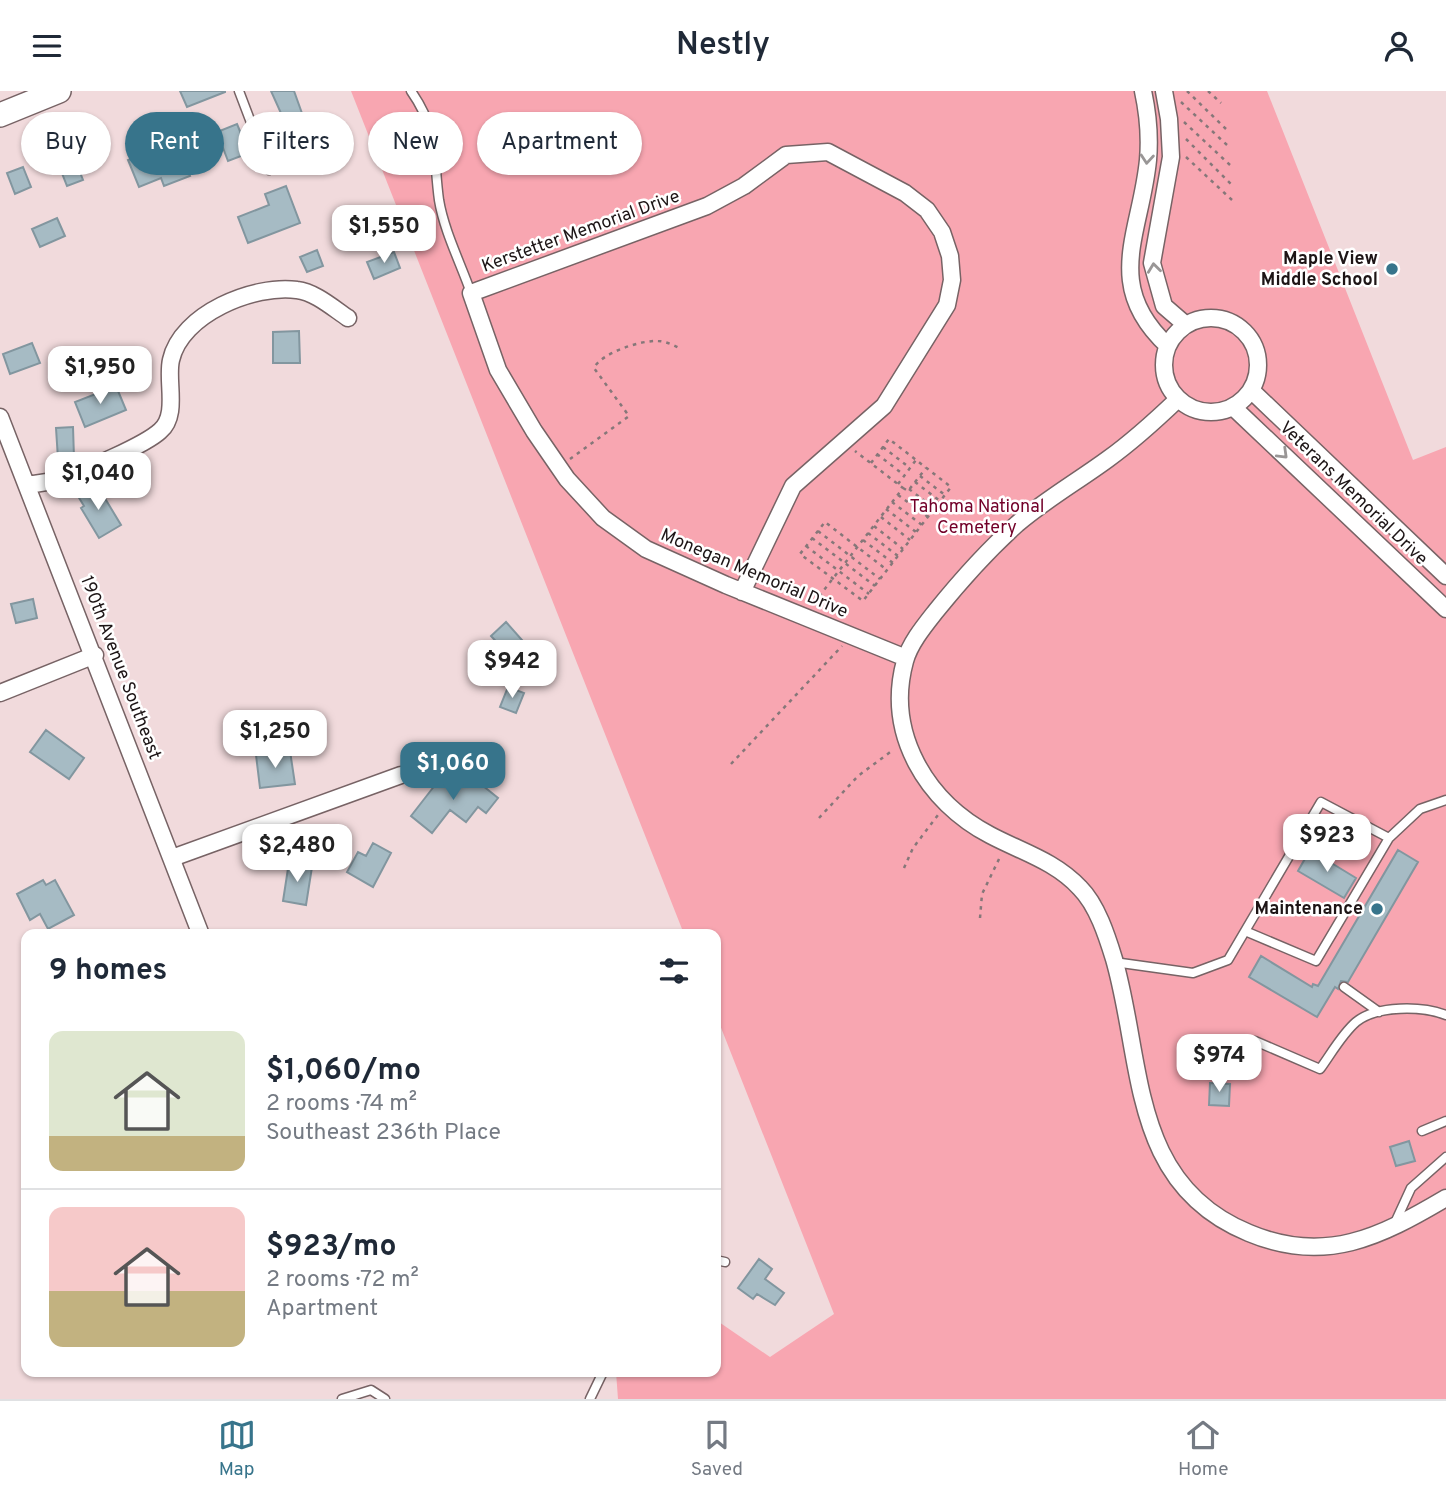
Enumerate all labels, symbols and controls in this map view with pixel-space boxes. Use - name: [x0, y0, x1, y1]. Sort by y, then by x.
- text: Nestly: [676, 26, 770, 66]
- icon: menu: [28, 27, 66, 65]
- icon: person: [1380, 27, 1418, 65]
- chip: Buy: [21, 112, 111, 175]
- chip: Rent: [125, 112, 224, 175]
- chip: Filters: [238, 112, 354, 175]
- chip: New: [368, 112, 463, 175]
- chip: Apartment: [477, 112, 642, 175]
- one-way arrow: [1140, 153, 1155, 164]
- street label: Kerstetter Memorial Drive: [479, 185, 683, 279]
- pin: $1,550: [327, 205, 441, 265]
- text: $1,550: [348, 213, 420, 242]
- place label: Maple View Middle School: [1261, 248, 1378, 292]
- marker: Maple View Middle School: [1384, 261, 1400, 277]
- one-way arrow: [1147, 262, 1162, 274]
- pin: $1,950: [43, 347, 157, 406]
- text: $1,950: [64, 354, 136, 383]
- street label: Veterans Memorial Drive: [1274, 417, 1432, 571]
- one-way arrow: [1275, 446, 1288, 459]
- pin: $1,040: [41, 453, 155, 512]
- text: $1,040: [61, 460, 135, 489]
- park label: Tahoma National Cemetery: [910, 496, 1044, 540]
- street label: Monegan Memorial Drive: [657, 524, 851, 624]
- street label: 190th Avenue Southeast: [74, 573, 166, 763]
- pin: $942: [471, 641, 553, 700]
- text: $942: [484, 648, 540, 677]
- pin: $1,250: [218, 711, 332, 770]
- text: $1,250: [239, 718, 311, 747]
- pin: $1,060: [396, 743, 510, 802]
- text: $1,060: [416, 750, 490, 779]
- pin: $923: [1286, 815, 1368, 874]
- text: $923: [1299, 822, 1355, 851]
- pin: $2,480: [240, 825, 354, 884]
- text: $2,480: [258, 832, 336, 861]
- place label: Maintenance: [1255, 898, 1363, 921]
- marker: Maintenance: [1369, 901, 1385, 917]
- icon: filters: [655, 952, 693, 990]
- text: 9 homes: [49, 953, 167, 990]
- pin: $974: [1178, 1035, 1260, 1094]
- text: $974: [1193, 1042, 1245, 1071]
- text: $1,060/mo: [266, 1053, 421, 1090]
- icon: home: [105, 1059, 189, 1143]
- text: 2 rooms · 74 m²: [266, 1090, 417, 1119]
- text: Southeast 236th Place: [266, 1119, 501, 1148]
- text: $923/mo: [266, 1229, 396, 1266]
- icon: home: [105, 1235, 189, 1319]
- text: 2 rooms · 72 m²: [266, 1266, 419, 1295]
- text: Apartment: [266, 1295, 378, 1324]
- tab: Map: [218, 1416, 256, 1482]
- tab: Saved: [691, 1416, 743, 1482]
- tab: Home: [1178, 1416, 1228, 1482]

